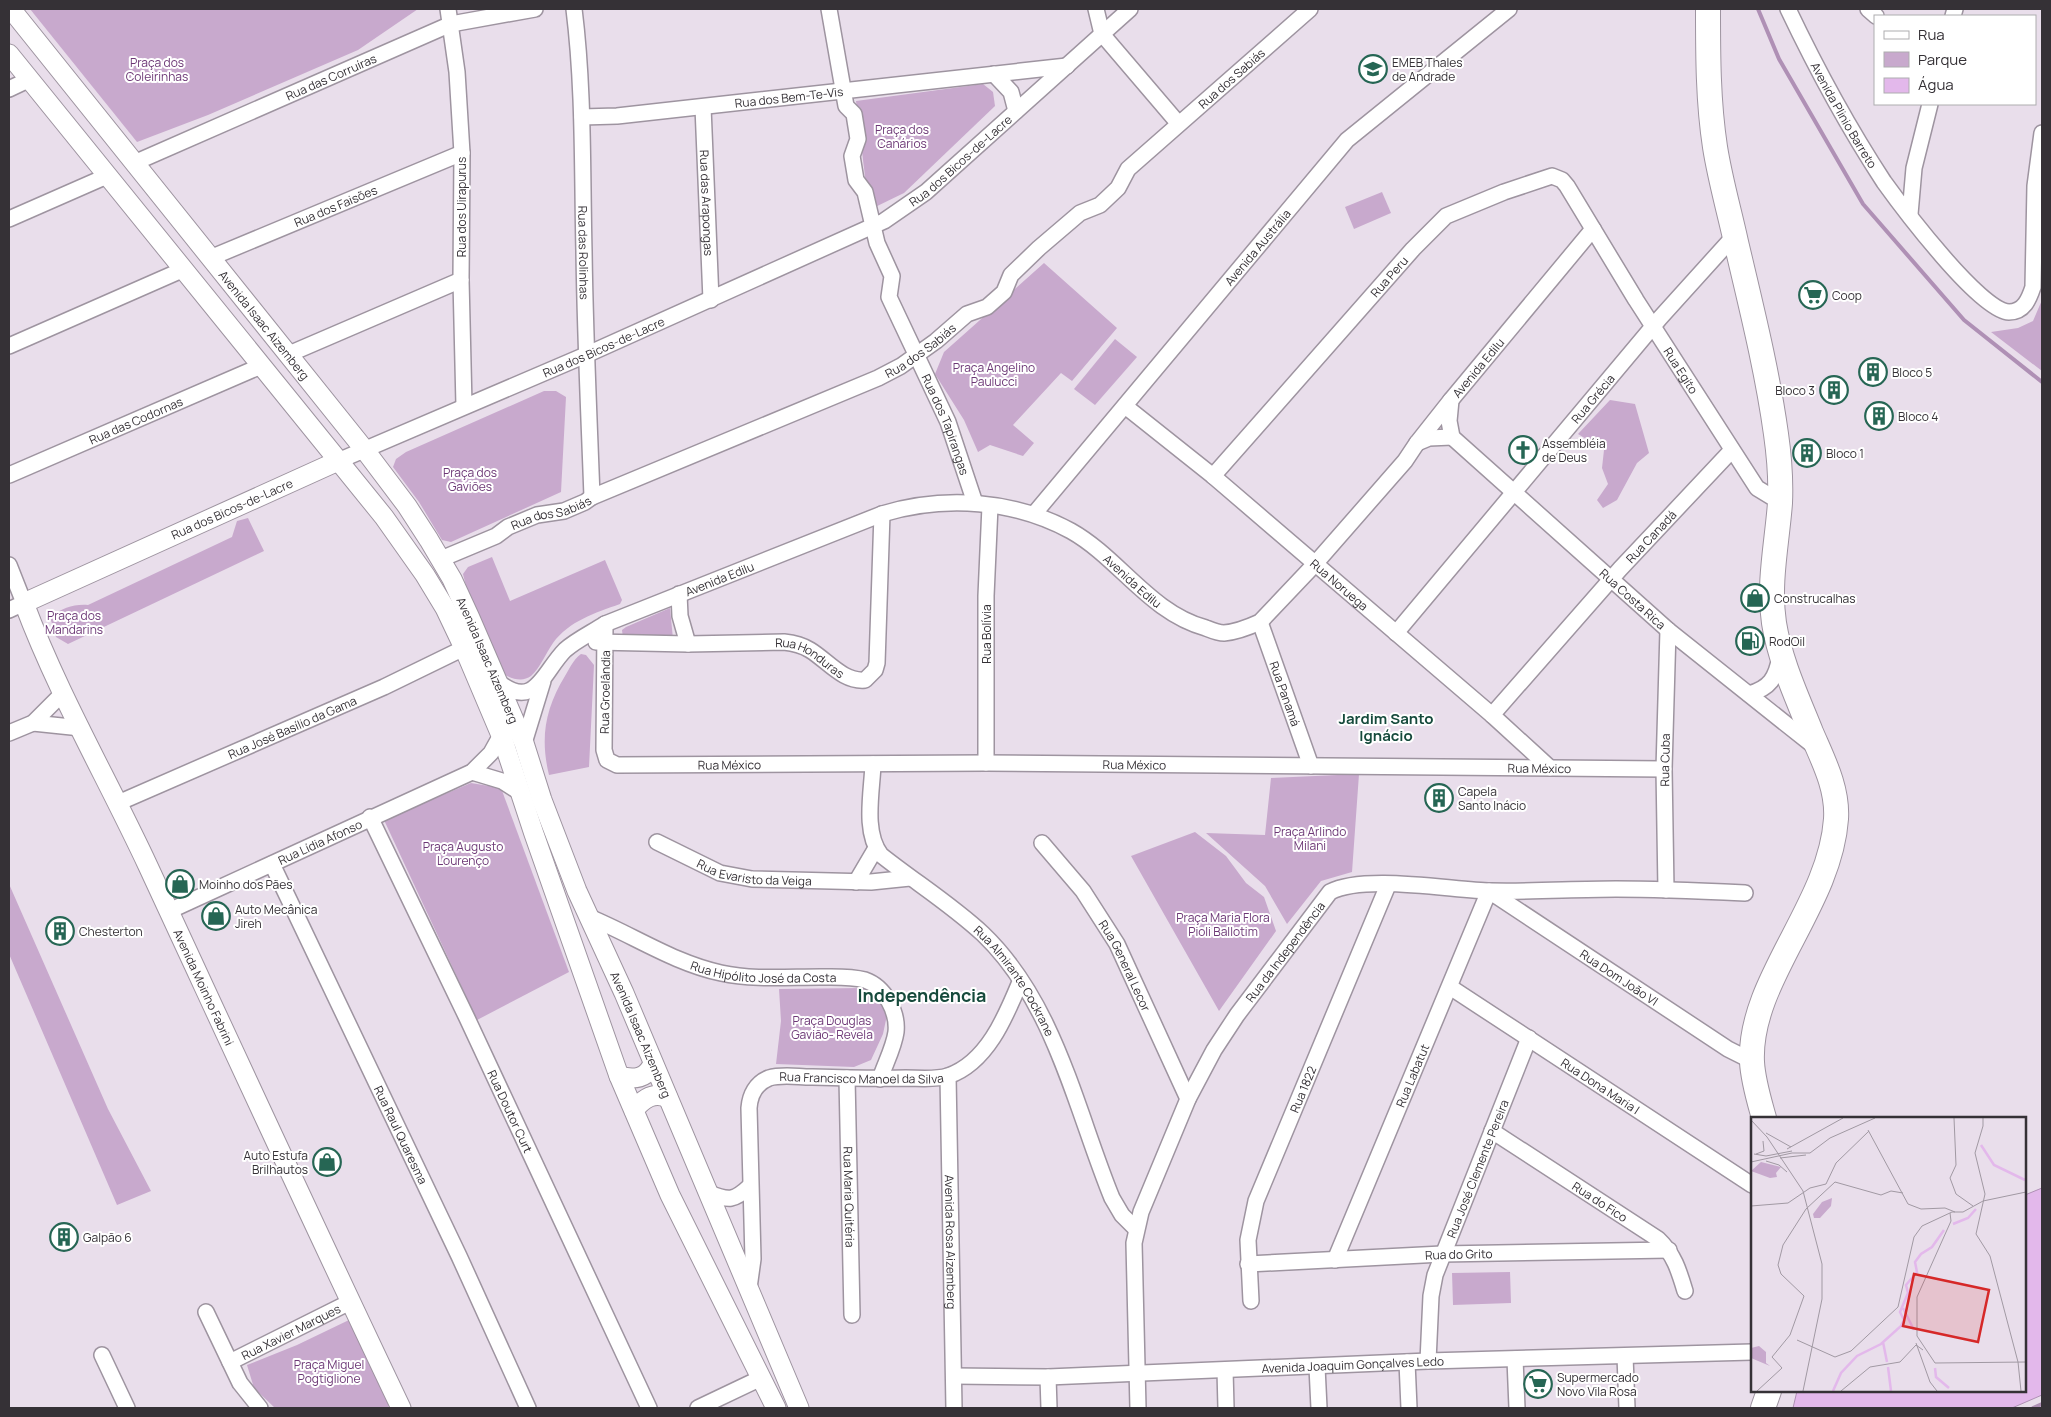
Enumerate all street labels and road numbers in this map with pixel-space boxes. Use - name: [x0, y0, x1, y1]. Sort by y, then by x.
- street label: Rua dos Sabiás: [1194, 44, 1268, 112]
- street label: Rua das Corruíras: [283, 49, 379, 104]
- street label: Avenida Plinio Barreto: [1807, 59, 1881, 171]
- street label: Rua dos Bem-Te-Vis: [734, 82, 844, 111]
- street label: Rua dos Bicos-de-Lacre: [905, 111, 1015, 210]
- street label: Rua das Arapongas: [696, 150, 718, 256]
- street label: Rua dos Uirapurus: [453, 157, 470, 257]
- street label: Rua dos Faisões: [291, 181, 380, 231]
- street label: Avenida Austrália: [1220, 205, 1294, 289]
- street label: Rua das Rolinhas: [575, 206, 593, 300]
- street label: Rua Peru: [1366, 252, 1412, 301]
- street label: Avenida Isaac Aizemberg: [215, 266, 314, 383]
- street label: Rua dos Bicos-de-Lacre: [540, 312, 667, 381]
- street label: Rua dos Sabiás: [882, 319, 959, 382]
- street label: Avenida Edilu: [1448, 334, 1508, 401]
- street label: Rua Egito: [1660, 344, 1703, 397]
- street label: Rua Grécia: [1567, 370, 1618, 427]
- street label: Rua dos Tapirangas: [918, 371, 974, 477]
- street label: Rua das Codornas: [86, 392, 185, 448]
- street label: Rua dos Bicos-de-Lacre: [169, 475, 295, 543]
- street label: Rua dos Sabiás: [508, 492, 595, 533]
- street label: Rua Canadá: [1622, 506, 1680, 566]
- street label: Avenida Edilu: [1100, 550, 1165, 611]
- street label: Rua Noruega: [1307, 555, 1372, 614]
- street label: Avenida Edilu: [683, 557, 756, 600]
- street label: Rua Costa Rica: [1596, 565, 1670, 633]
- street label: Avenida Isaac Aizemberg: [453, 594, 523, 726]
- street label: Rua Bolívia: [978, 604, 995, 664]
- street label: Rua Honduras: [775, 633, 848, 682]
- street label: Rua Groelândia: [596, 650, 614, 734]
- street label: Rua Panamá: [1266, 659, 1305, 729]
- street label: Rua José Basílio da Gama: [225, 692, 359, 763]
- street label: Rua Cuba: [1655, 733, 1674, 787]
- street label: Rua México: [698, 756, 761, 773]
- street label: Rua México: [1103, 756, 1166, 773]
- street label: Rua México: [1508, 759, 1571, 777]
- street label: Rua Lídia Afonso: [275, 815, 365, 868]
- street label: Rua Evaristo da Veiga: [694, 854, 812, 889]
- street label: Rua da Independência: [1241, 898, 1328, 1005]
- street label: Rua General Lecor: [1095, 916, 1155, 1015]
- street label: Rua Almirante Cockrane: [970, 921, 1059, 1039]
- street label: Avenida Moinho Fabrini: [170, 926, 238, 1048]
- street label: Rua Dom João VI: [1577, 945, 1662, 1009]
- street label: Rua Hipólito José da Costa: [688, 956, 836, 986]
- street label: Avenida Isaac Aizemberg: [607, 968, 676, 1101]
- street label: Rua Labatut: [1391, 1041, 1433, 1110]
- street label: Rua Dona Maria I: [1558, 1054, 1643, 1118]
- street label: Rua 1822: [1285, 1063, 1320, 1115]
- street label: Rua Doutor Curt: [484, 1067, 537, 1155]
- street label: Rua Francisco Manoel da Silva: [779, 1067, 945, 1087]
- street label: Rua Raul Quaresma: [370, 1083, 432, 1187]
- street label: Rua José Clemente Pereira: [1442, 1097, 1512, 1240]
- street label: Rua Maria Quitéria: [840, 1146, 859, 1248]
- street label: Avenida Rosa Aizemberg: [941, 1175, 961, 1309]
- street label: Rua do Fico: [1569, 1177, 1631, 1226]
- street label: Rua do Grito: [1424, 1245, 1493, 1263]
- street label: Rua Xavier Marques: [238, 1300, 343, 1364]
- street label: Avenida Joaquim Gonçalves Ledo: [1261, 1352, 1444, 1377]

